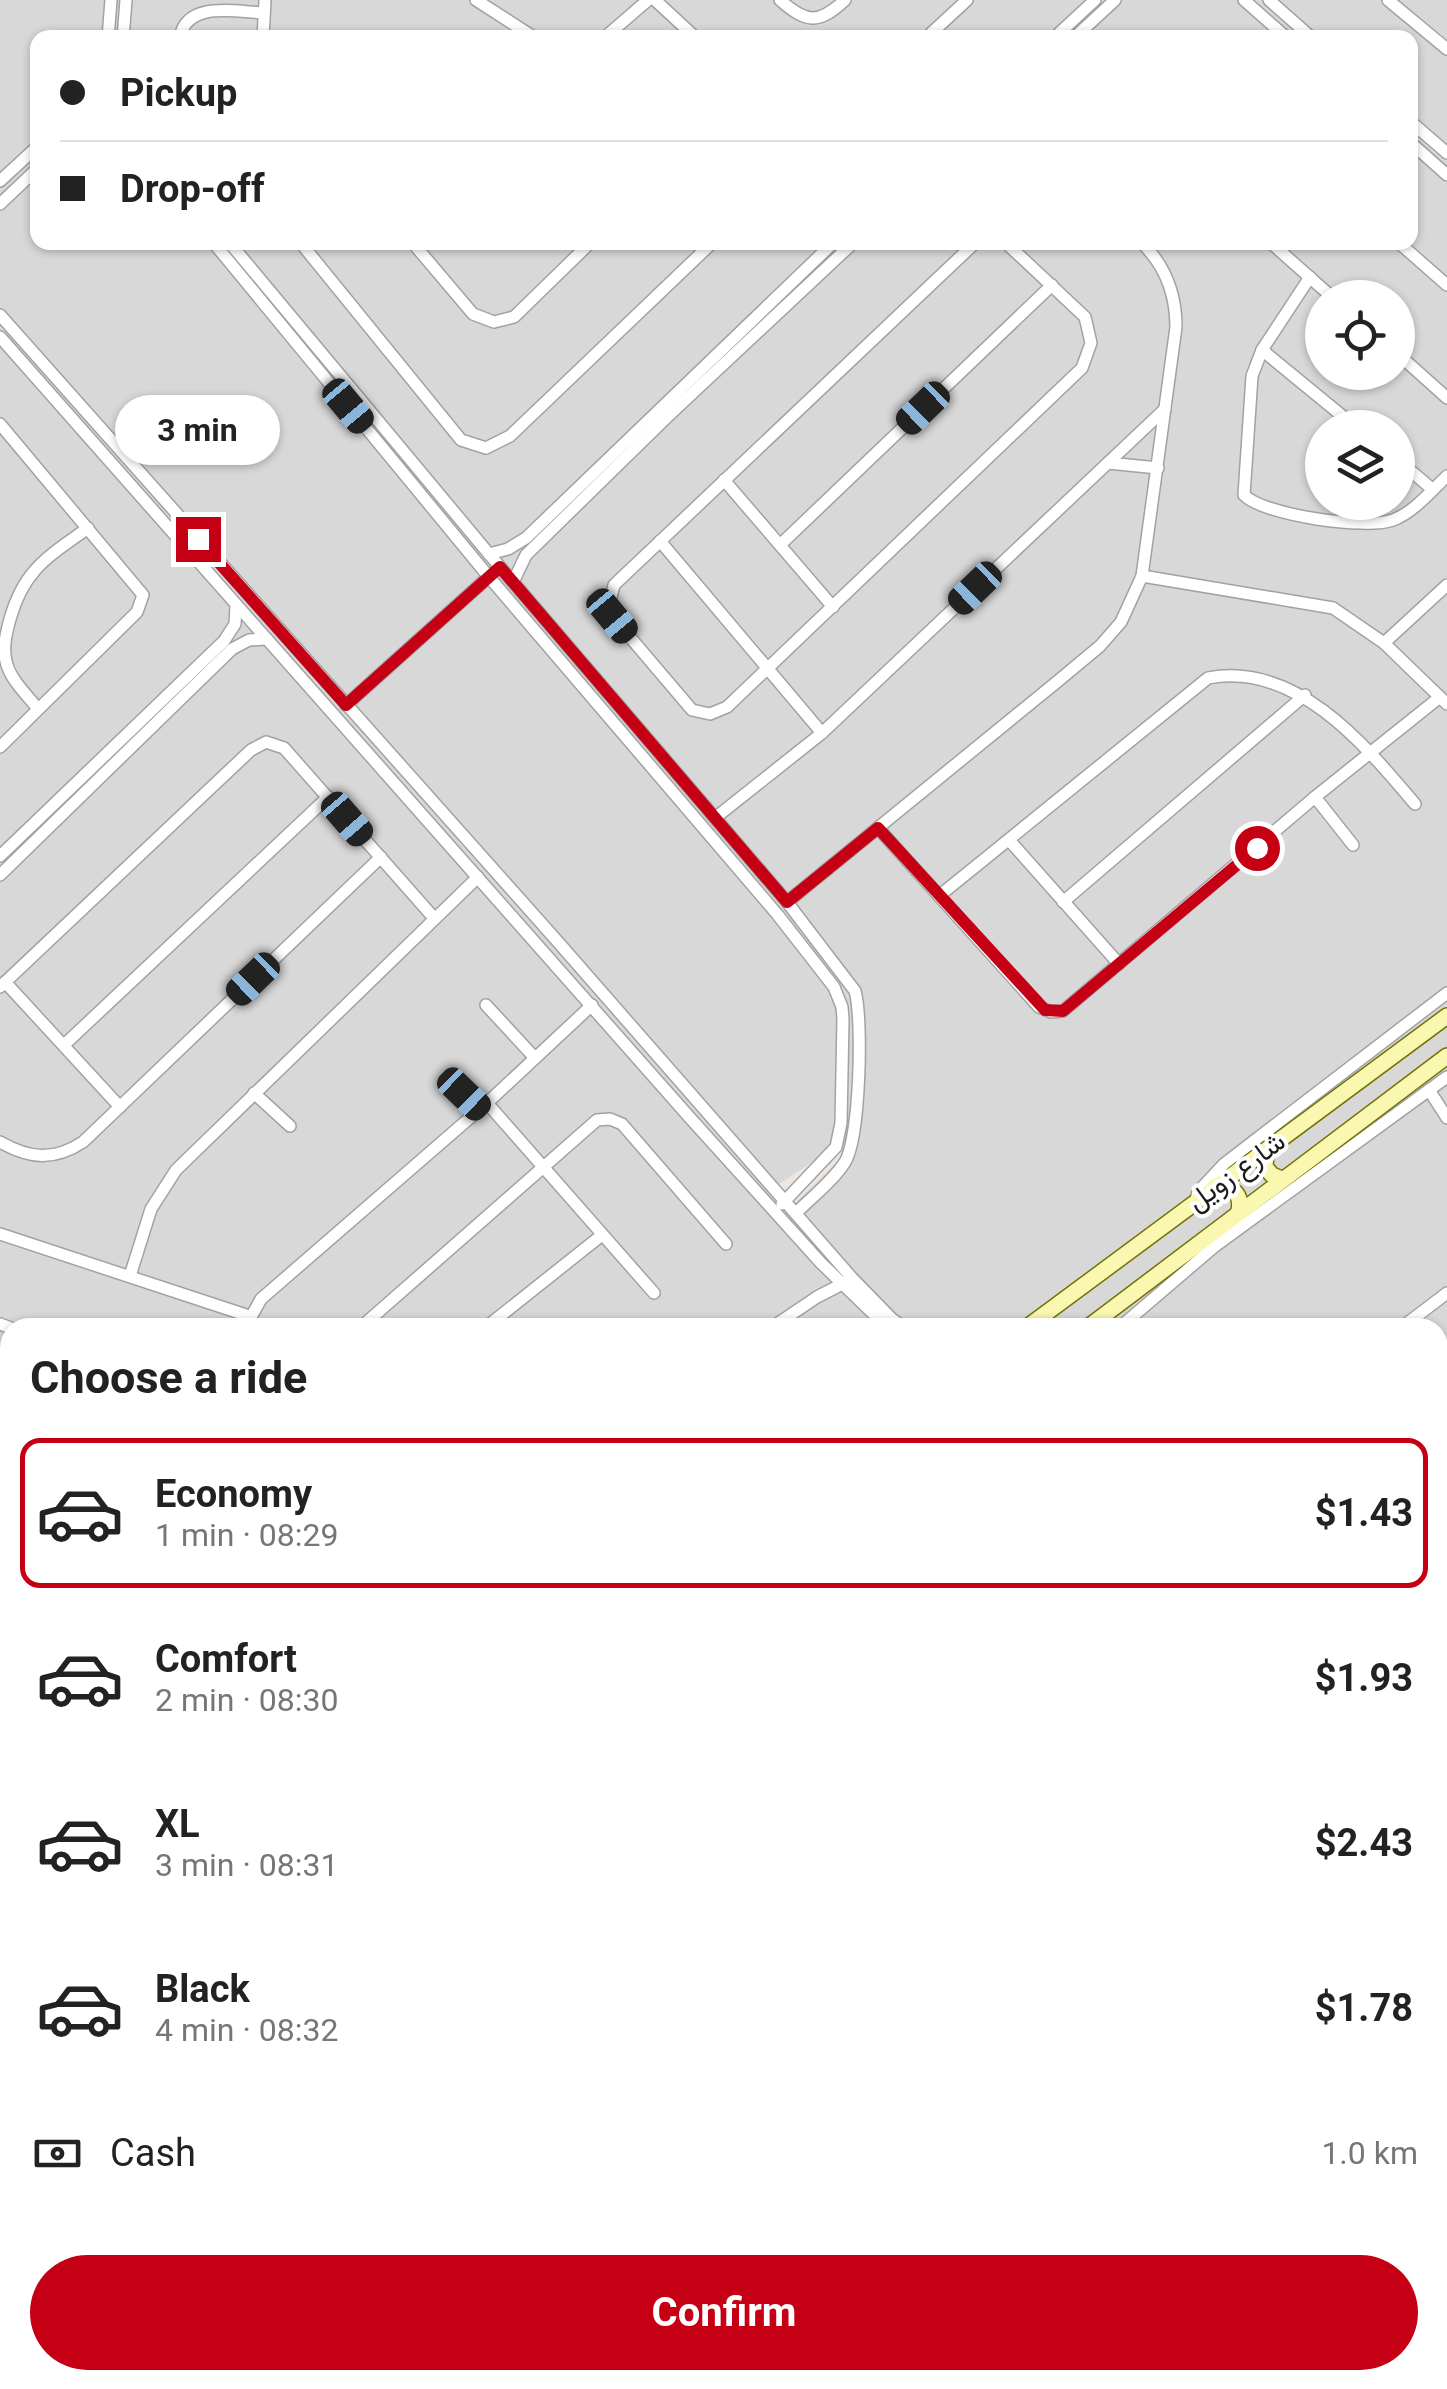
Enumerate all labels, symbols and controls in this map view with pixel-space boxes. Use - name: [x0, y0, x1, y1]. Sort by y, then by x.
- text: Pickup: [120, 71, 237, 115]
- text: Drop-off: [120, 167, 265, 211]
- map controls: [1305, 280, 1415, 520]
- button: locate: [1305, 280, 1415, 390]
- car: [317, 373, 379, 439]
- car: [891, 376, 955, 440]
- callout: 3 min: [116, 394, 280, 464]
- button: layers: [1305, 410, 1415, 520]
- text: 3 min: [157, 411, 238, 449]
- route end: [176, 517, 221, 562]
- car: [943, 556, 1007, 620]
- car: [581, 583, 643, 649]
- car: [316, 787, 378, 851]
- route start: [1235, 826, 1280, 871]
- car: [221, 947, 285, 1011]
- car: [432, 1062, 496, 1126]
- street label: شارع زويل: [1180, 1124, 1293, 1219]
- text: Choose a ride: [30, 1351, 307, 1404]
- icon: car: [35, 1468, 125, 1558]
- text: Economy: [155, 1472, 312, 1516]
- text: $1.43: [1315, 1491, 1413, 1535]
- text: 1 min · 08:29: [155, 1516, 338, 1554]
- icon: car: [35, 1633, 125, 1723]
- text: Comfort: [155, 1637, 297, 1681]
- text: $1.93: [1315, 1656, 1413, 1700]
- text: 2 min · 08:30: [155, 1681, 338, 1719]
- icon: car: [35, 1798, 125, 1888]
- text: XL: [155, 1802, 200, 1846]
- text: $2.43: [1315, 1821, 1413, 1865]
- text: 3 min · 08:31: [155, 1846, 338, 1884]
- icon: car: [35, 1963, 125, 2053]
- text: Black: [155, 1967, 250, 2011]
- text: $1.78: [1315, 1986, 1413, 2030]
- text: 4 min · 08:32: [155, 2011, 338, 2049]
- icon: cash: [30, 2126, 85, 2181]
- text: Cash: [110, 2131, 196, 2175]
- text: 1.0 km: [1321, 2134, 1418, 2172]
- button: Confirm: [30, 2255, 1418, 2370]

